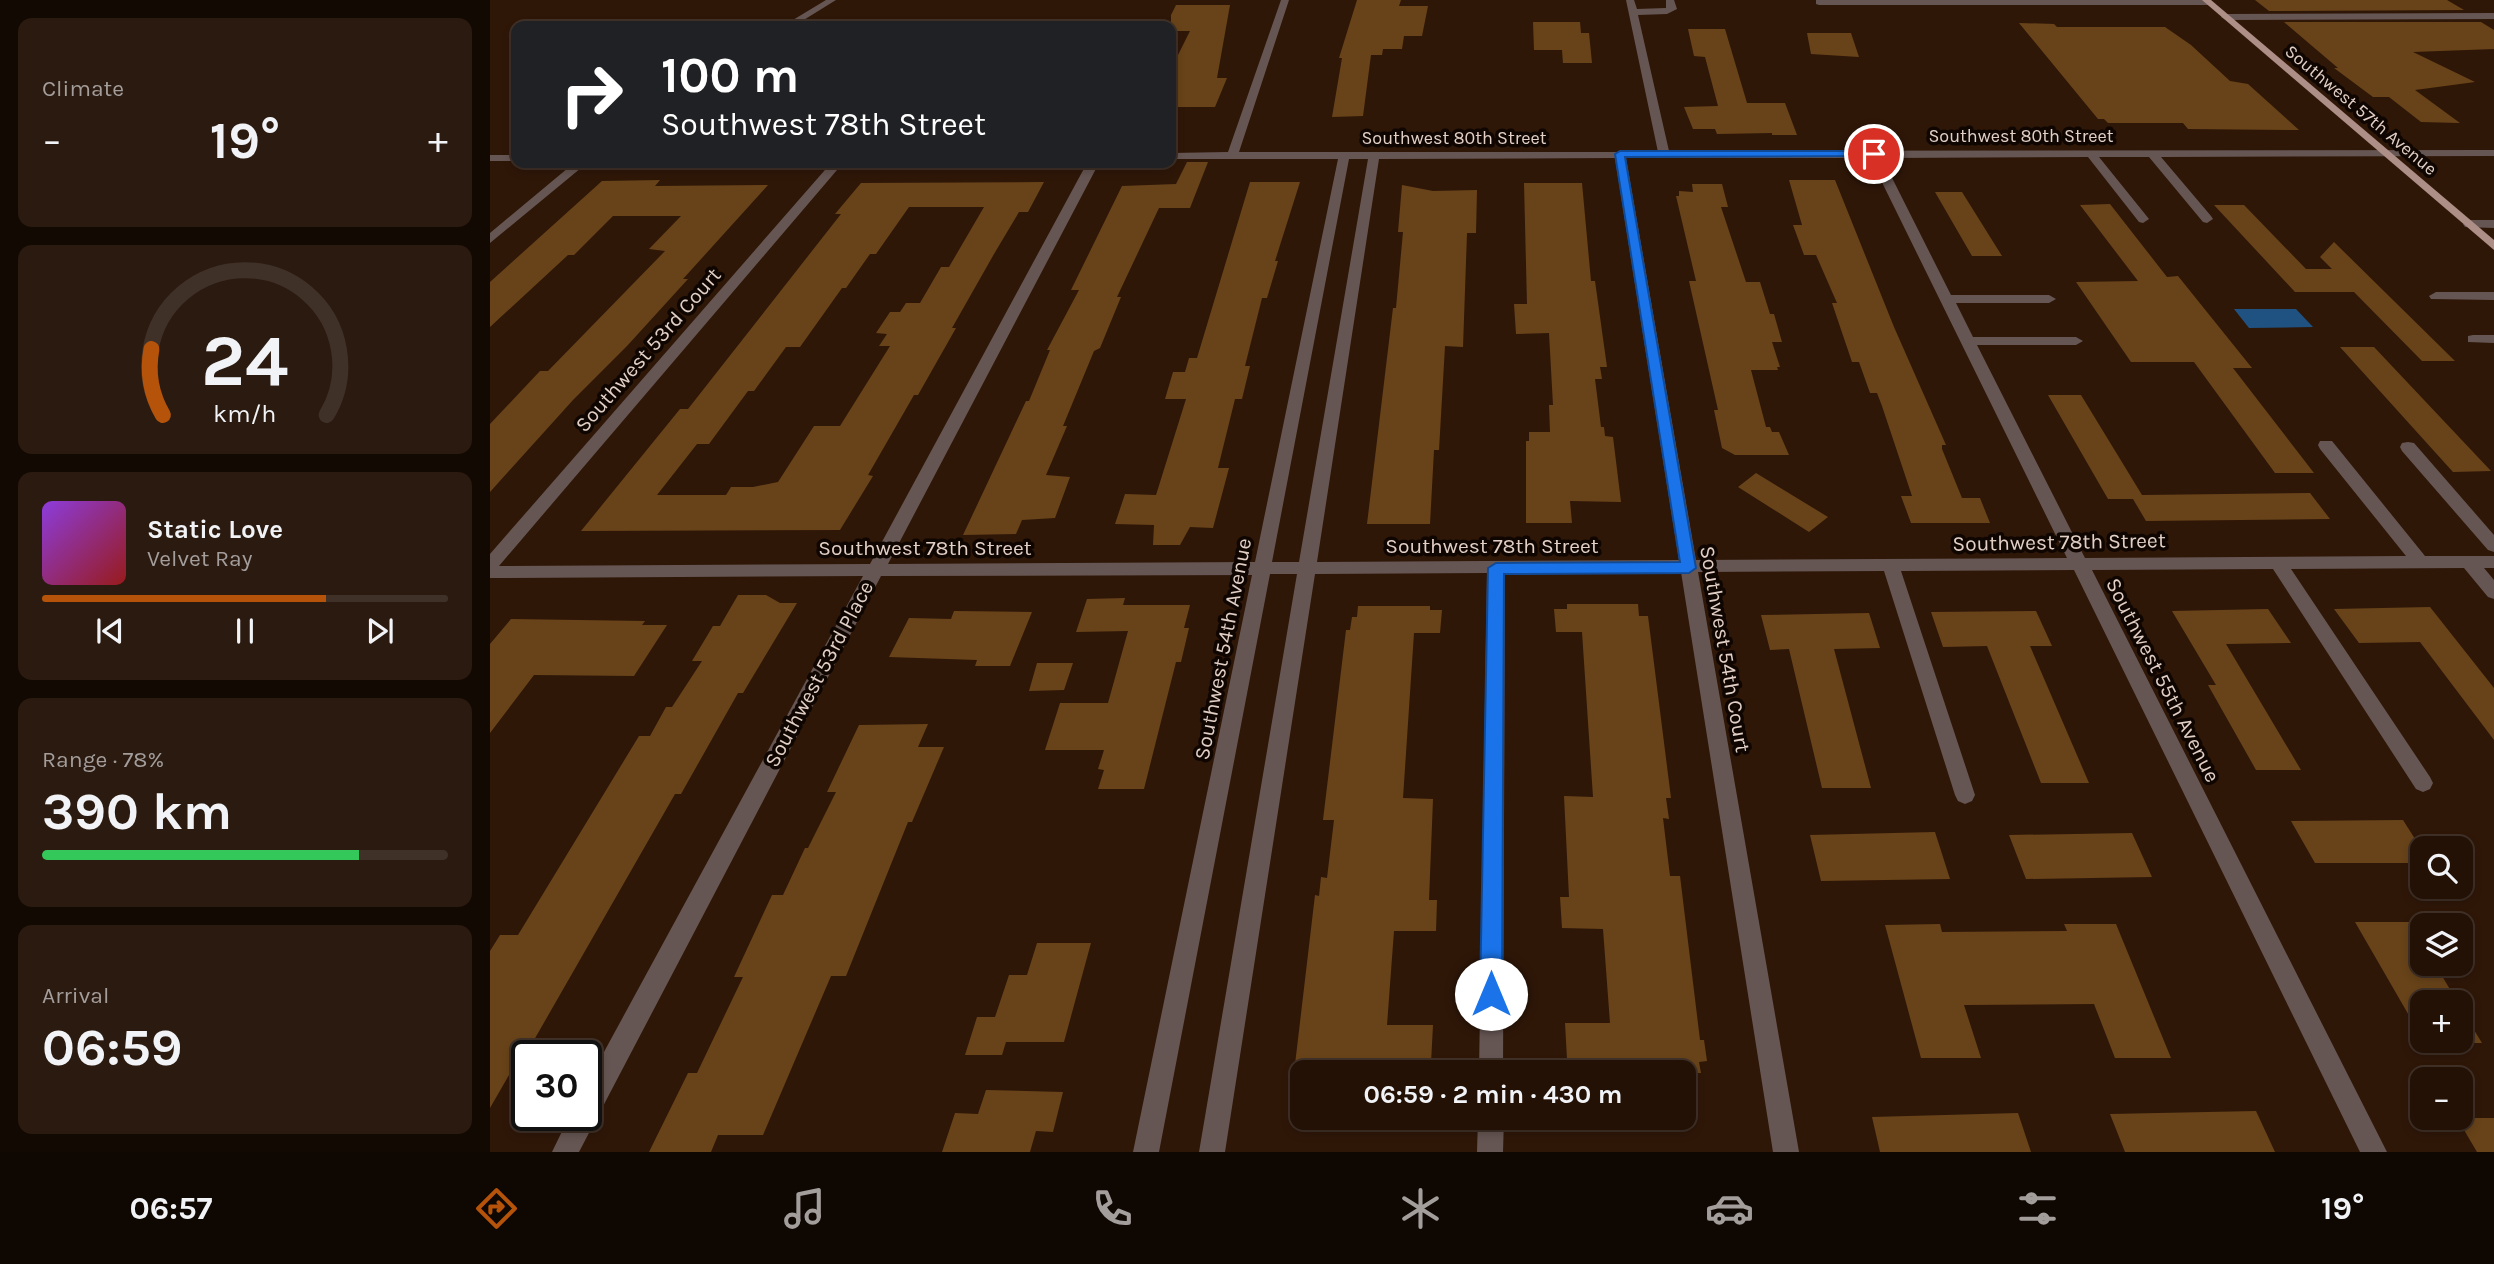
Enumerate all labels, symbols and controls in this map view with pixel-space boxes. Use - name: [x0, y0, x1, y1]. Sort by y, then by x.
- street label: Southwest 57th Avenue: [2280, 40, 2442, 180]
- text: 100 m: [661, 47, 799, 104]
- icon: right: [546, 49, 637, 140]
- text: Climate: [42, 75, 124, 102]
- text: Southwest 78th Street: [661, 106, 986, 143]
- text: 19°: [210, 110, 280, 171]
- text: −: [42, 118, 62, 163]
- text: +: [428, 118, 448, 163]
- pin: [1844, 124, 1904, 184]
- street label: Southwest 80th Street: [1928, 125, 2114, 147]
- street label: Southwest 80th Street: [1361, 127, 1547, 149]
- icon: arrive: [1855, 135, 1893, 173]
- street label: Southwest 53rd Court: [570, 263, 726, 437]
- text: 24: [201, 319, 289, 404]
- text: km/h: [213, 399, 277, 428]
- text: Static Love: [147, 514, 283, 545]
- street label: Southwest 78th Street: [1952, 528, 2166, 556]
- street label: Southwest 78th Street: [1385, 534, 1599, 558]
- street label: Southwest 78th Street: [818, 536, 1032, 560]
- street label: Southwest 54th Avenue: [1190, 536, 1256, 762]
- street label: Southwest 54th Court: [1695, 544, 1755, 754]
- text: Velvet Ray: [147, 545, 252, 572]
- street label: Southwest 55th Avenue: [2101, 574, 2225, 786]
- street label: Southwest 53rd Place: [760, 577, 878, 771]
- icon: previous: [91, 612, 129, 650]
- icon: pause: [226, 612, 264, 650]
- icon: next: [361, 612, 399, 650]
- text: Range · 78%: [42, 746, 164, 773]
- text: 390 km: [42, 781, 232, 842]
- map controls: [2410, 836, 2473, 1130]
- button: search: [2410, 836, 2473, 899]
- button: layers: [2410, 913, 2473, 976]
- position arrow: [1454, 957, 1528, 1031]
- text: Arrival: [42, 982, 109, 1009]
- button: +: [2410, 990, 2473, 1053]
- text: 06:59: [42, 1017, 182, 1078]
- speed limit sign: 30: [511, 1040, 602, 1131]
- button: −: [2410, 1067, 2473, 1130]
- text: 06:59 · 2 min · 430 m: [1364, 1079, 1622, 1110]
- icon: directions: [472, 1184, 521, 1233]
- icon: music: [780, 1184, 829, 1233]
- icon: phone: [1088, 1184, 1137, 1233]
- icon: climate: [1396, 1184, 1445, 1233]
- icon: car: [1705, 1184, 1754, 1233]
- icon: filters: [2013, 1184, 2062, 1233]
- text: 06:57: [130, 1190, 212, 1227]
- text: 19°: [2321, 1190, 2364, 1227]

